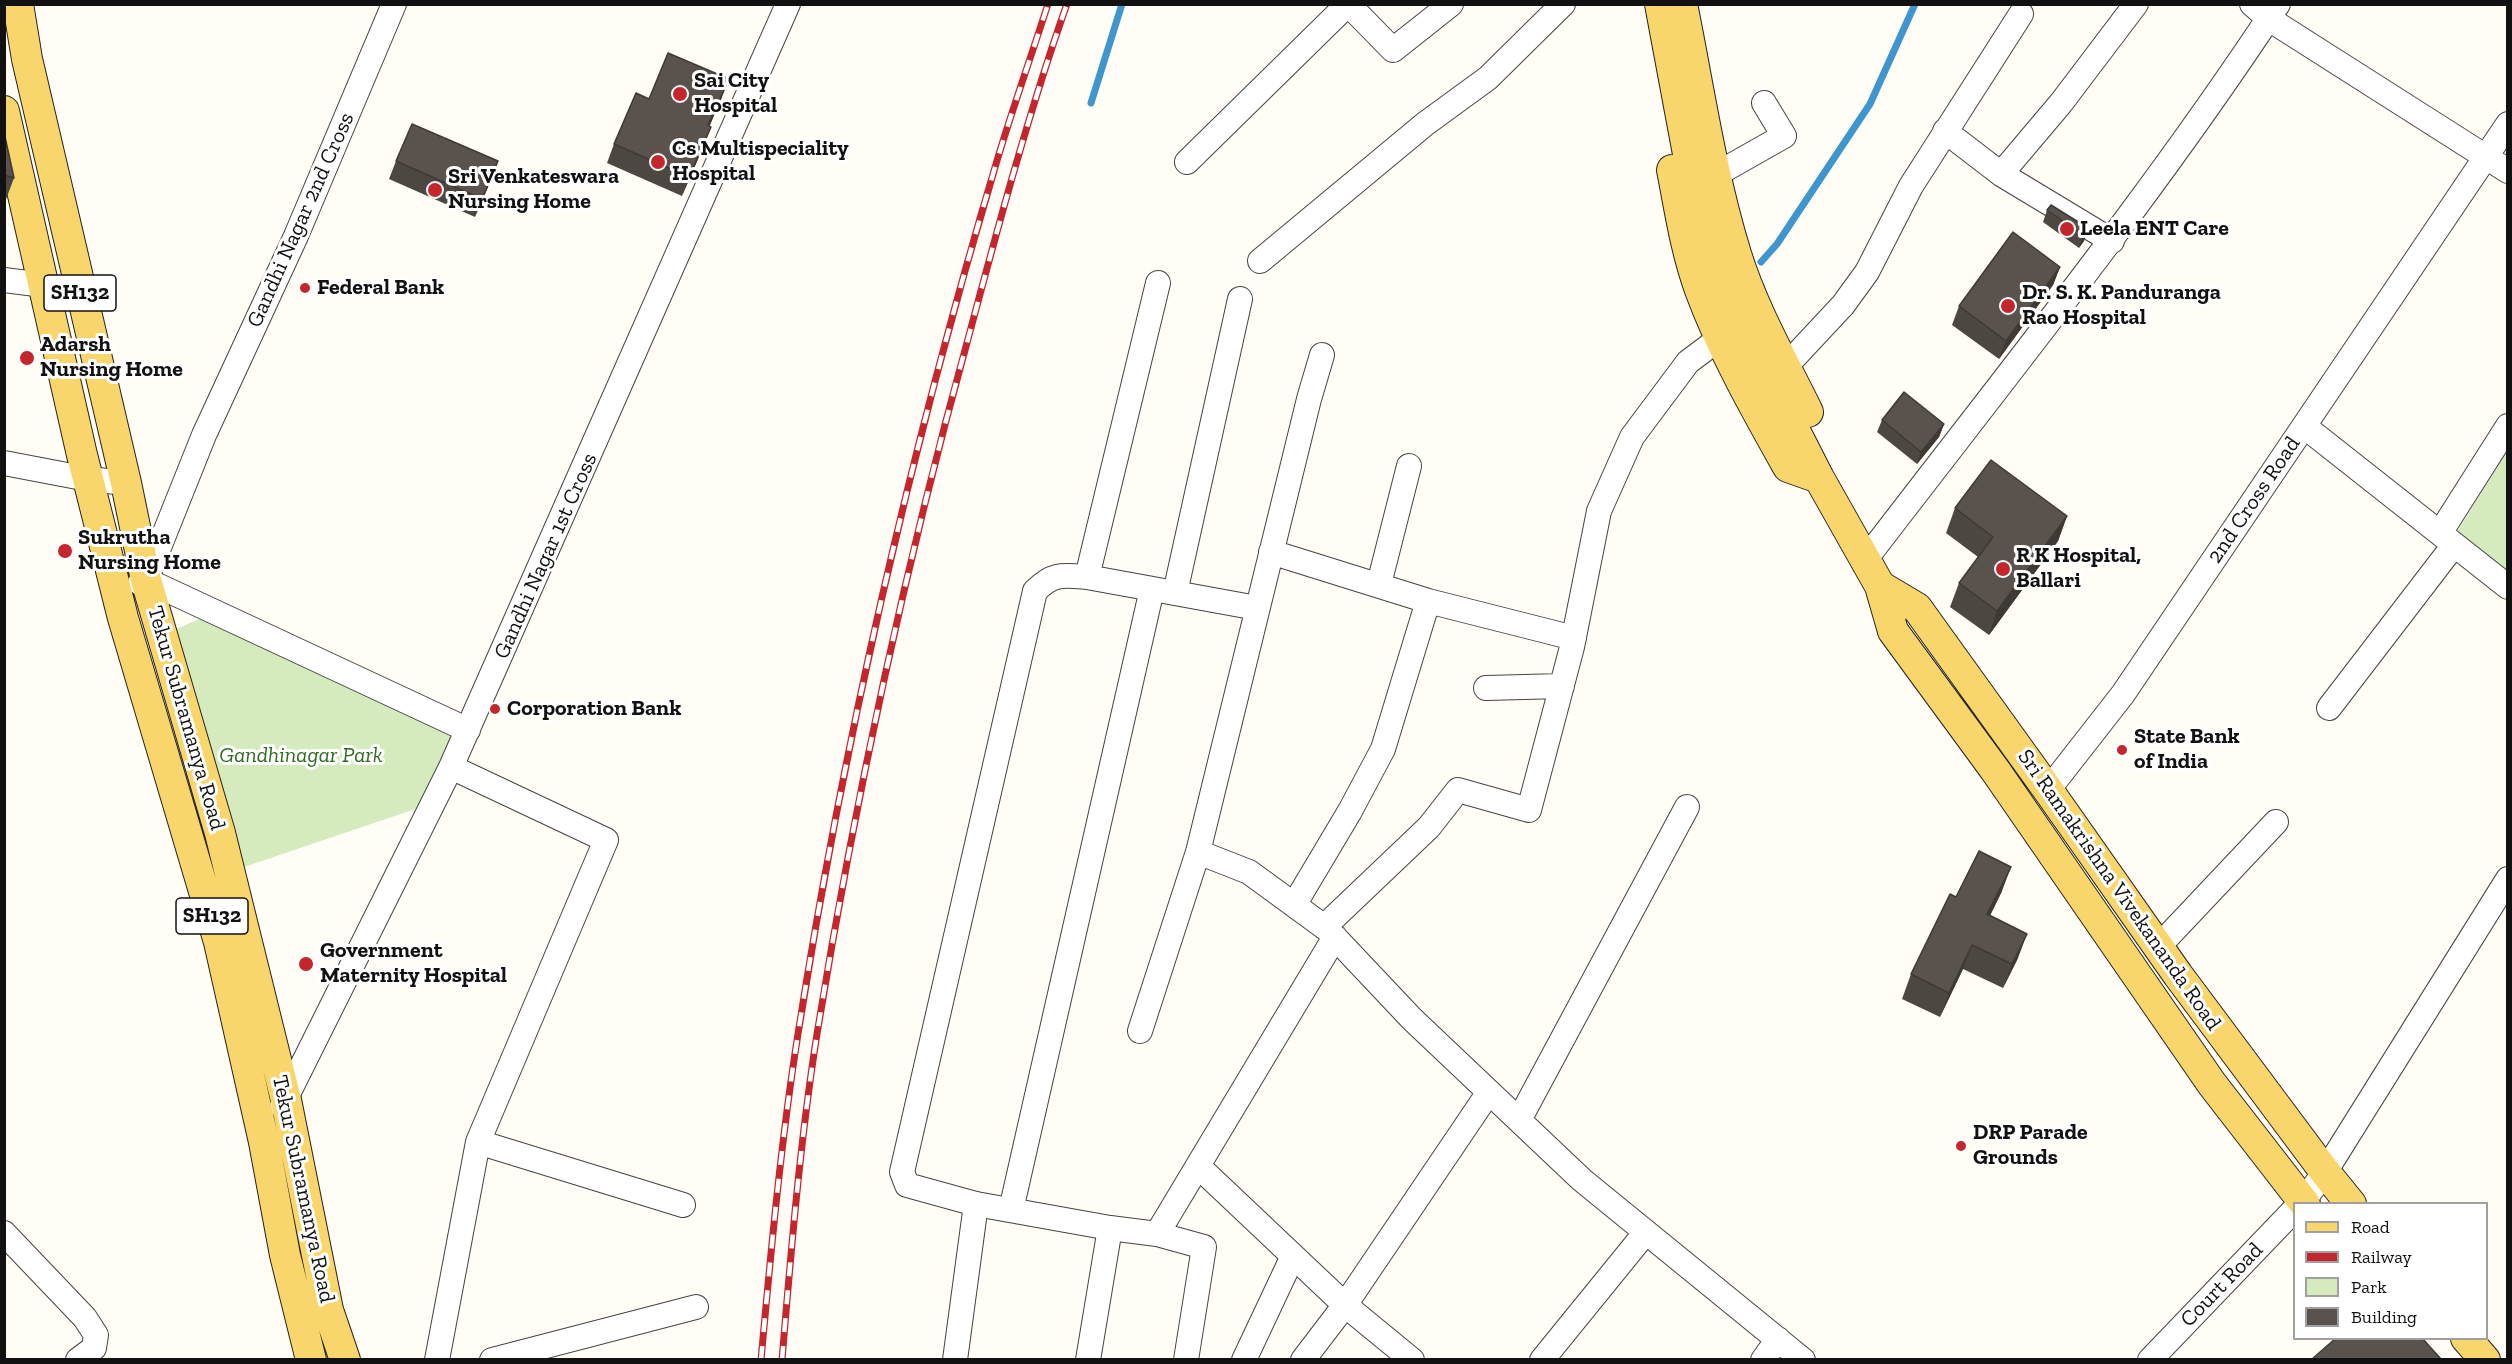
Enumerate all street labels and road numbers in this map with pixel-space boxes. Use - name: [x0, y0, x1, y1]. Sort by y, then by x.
- street label: Gandhi Nagar 2nd Cross: [242, 109, 360, 331]
- road number: SH132: [44, 275, 116, 311]
- street label: 2nd Cross Road: [2202, 432, 2306, 568]
- street label: Gandhi Nagar 1st Cross: [489, 449, 603, 663]
- street label: Tekur Subramanya Road: [141, 603, 231, 833]
- street label: Sri Ramakrishna Vivekananda Road: [2012, 745, 2226, 1035]
- road number: SH132: [176, 898, 248, 934]
- street label: Tekur Subramanya Road: [266, 1073, 340, 1305]
- street label: Court Road: [2175, 1237, 2269, 1333]

